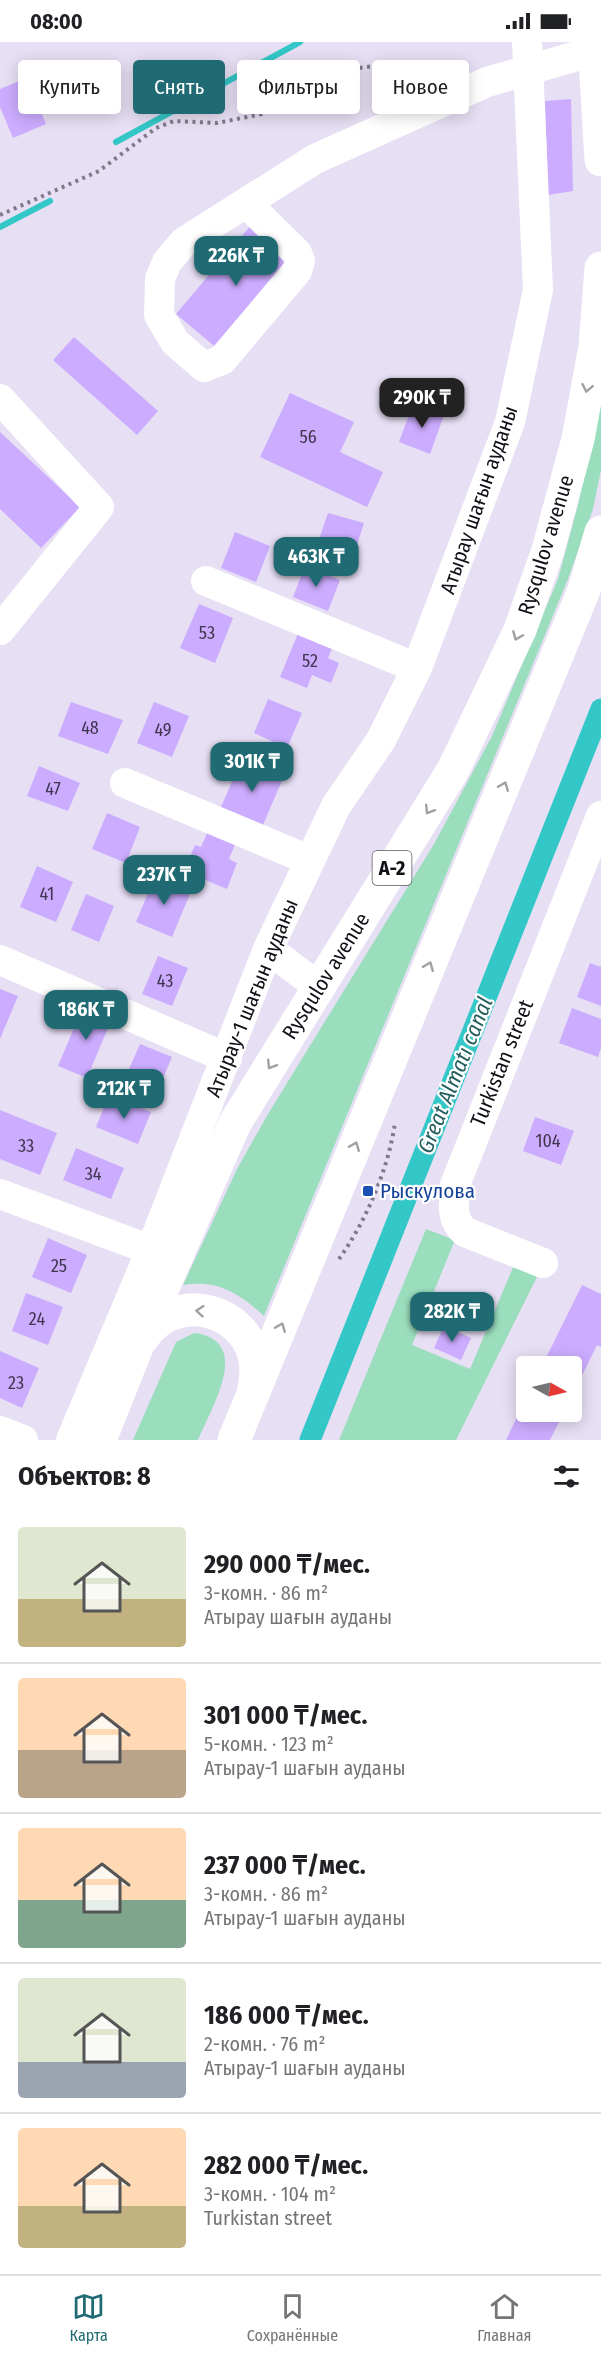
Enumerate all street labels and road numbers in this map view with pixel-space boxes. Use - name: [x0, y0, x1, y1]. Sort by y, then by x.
- street label: Атырау шағын ауданы: [435, 402, 523, 598]
- street label: Rysqulov avenue: [512, 472, 580, 618]
- road number: A-2: [372, 851, 412, 885]
- street label: Атырау-1 шағын ауданы: [200, 895, 304, 1101]
- street label: Rysqulov avenue: [277, 908, 375, 1044]
- street label: Turkistan street: [465, 996, 539, 1130]

